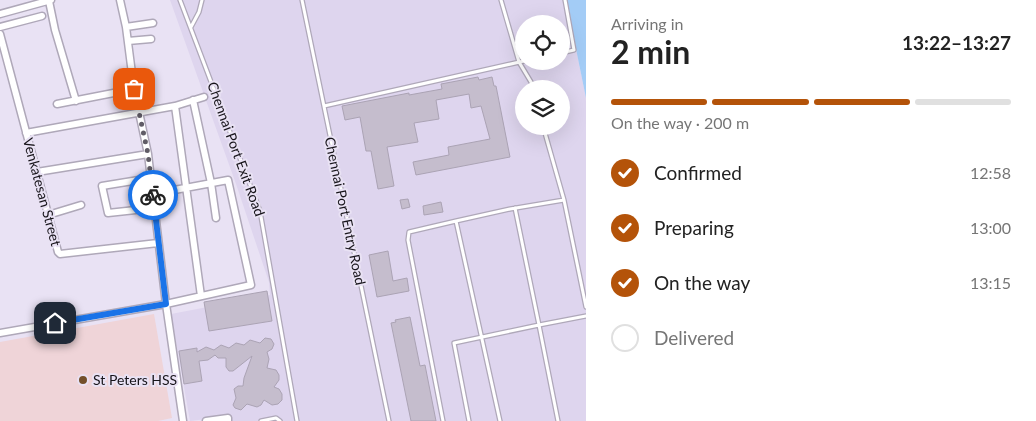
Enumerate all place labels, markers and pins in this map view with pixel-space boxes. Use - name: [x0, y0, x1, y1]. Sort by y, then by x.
- pin: [113, 68, 155, 110]
- pin: [34, 302, 76, 344]
- place label: St Peters HSS: [93, 371, 177, 388]
- marker: St Peters HSS: [77, 374, 89, 386]

